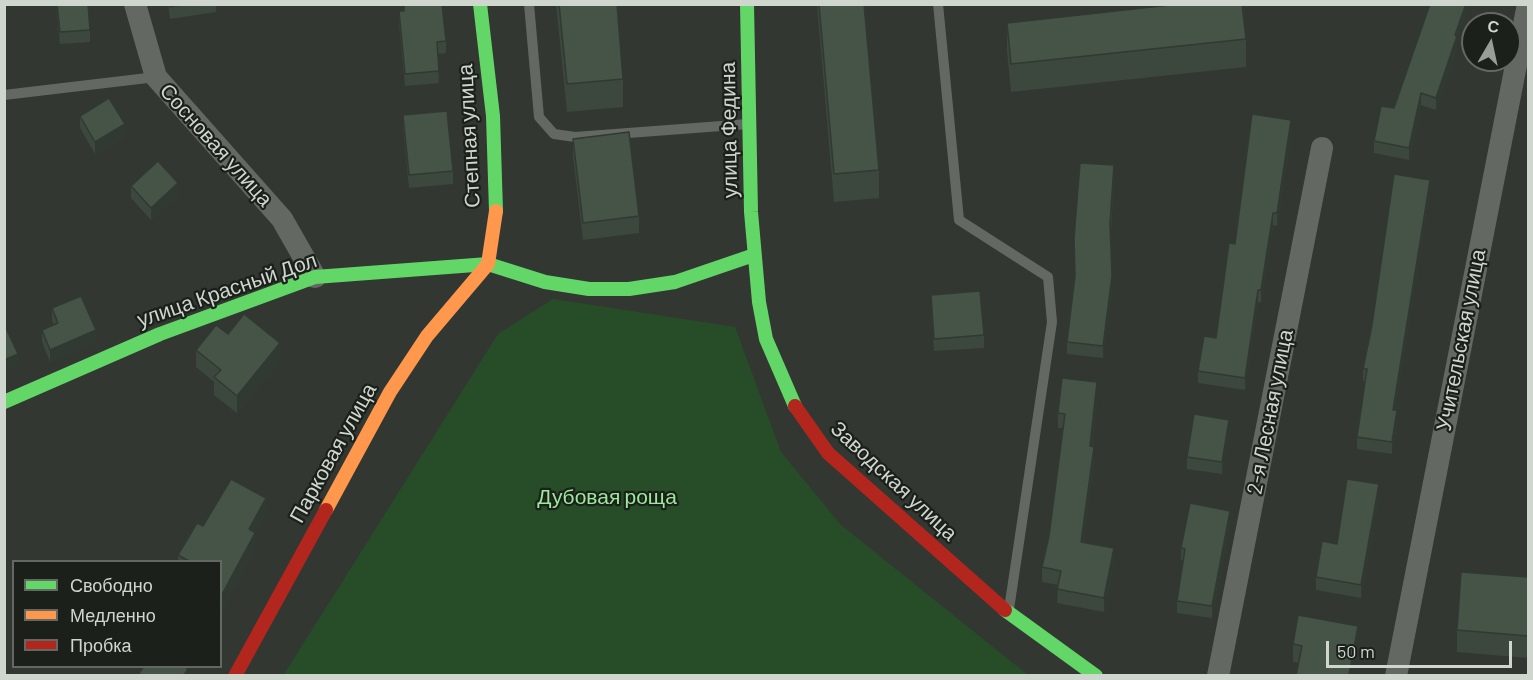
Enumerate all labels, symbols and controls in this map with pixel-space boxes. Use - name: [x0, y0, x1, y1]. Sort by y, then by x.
- north arrow: [1461, 12, 1521, 72]
- text: С: [1486, 15, 1501, 36]
- street label: улица Федина: [715, 62, 743, 198]
- street label: Степная улица: [453, 63, 485, 209]
- street label: Сосновая улица: [154, 78, 278, 212]
- street label: улица Красный Дол: [134, 247, 320, 333]
- street label: Учительская улица: [1431, 247, 1491, 433]
- street label: 2-я Лесная улица: [1242, 327, 1298, 497]
- street label: Парковая улица: [284, 379, 382, 527]
- street label: Заводская улица: [825, 416, 963, 546]
- park label: Дубовая роща: [537, 484, 677, 510]
- legend: [12, 560, 222, 668]
- text: Свободно: [70, 574, 153, 596]
- text: Медленно: [70, 604, 156, 626]
- scale bar: [1329, 629, 1515, 667]
- text: Пробка: [70, 634, 132, 656]
- text: 50 m: [1337, 640, 1375, 662]

